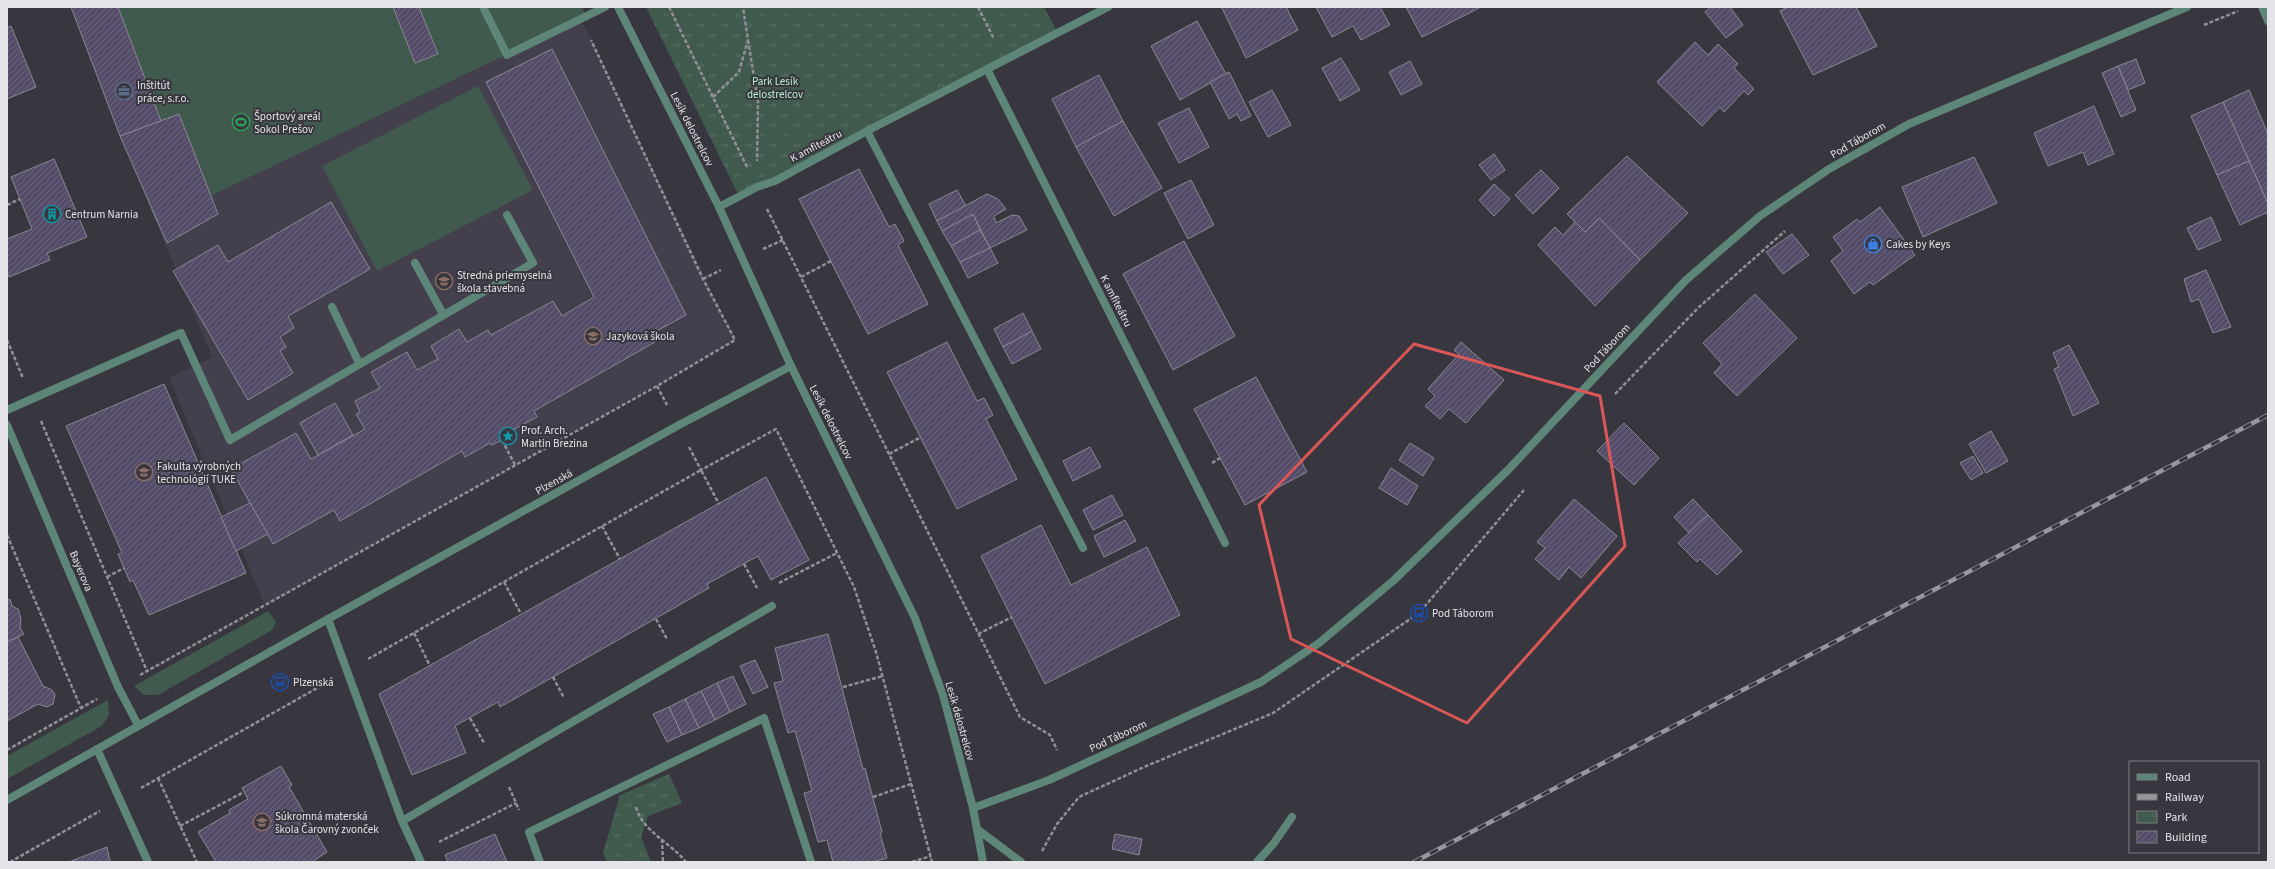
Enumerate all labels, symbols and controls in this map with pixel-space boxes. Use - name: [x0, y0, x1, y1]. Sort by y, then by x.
- park label: Park Lesík delostrelcov: [747, 74, 803, 102]
- place label: Inštitút práce, s.r.o.: [137, 78, 189, 106]
- office icon: Inštitút práce, s.r.o.: [114, 81, 134, 101]
- street label: Lesík delostrelcov: [667, 89, 717, 169]
- place label: Športový areál Sokol Prešov: [254, 109, 321, 137]
- sports icon: Športový areál Sokol Prešov: [231, 112, 251, 132]
- street label: Pod Táborom: [1828, 118, 1888, 162]
- street label: K amfiteátru: [787, 126, 845, 166]
- building icon: Centrum Narnia: [42, 204, 62, 224]
- place label: Centrum Narnia: [65, 207, 138, 222]
- shop icon: Cakes by Keys: [1863, 234, 1883, 254]
- place label: Cakes by Keys: [1886, 237, 1951, 252]
- place label: Stredná priemyselná škola stavebná: [457, 268, 552, 296]
- school or university icon: Stredná priemyselná škola stavebná: [434, 271, 454, 291]
- street label: K amfiteátru: [1096, 272, 1136, 330]
- street label: Pod Táborom: [1580, 320, 1634, 376]
- school or university icon: Jazyková škola: [583, 326, 603, 346]
- place label: Jazyková škola: [606, 329, 675, 344]
- street label: Lesík delostrelcov: [806, 382, 856, 462]
- place label: Prof. Arch. Martin Brezina: [521, 423, 588, 451]
- place icon: Prof. Arch. Martin Brezina: [498, 426, 518, 446]
- place label: Fakulta výrobných technológií TUKE: [157, 459, 241, 487]
- school or university icon: Fakulta výrobných technológií TUKE: [134, 462, 154, 482]
- street label: Plzenská: [533, 466, 575, 498]
- street label: Bayerova: [66, 548, 96, 594]
- bus stop icon: Pod Táborom: [1409, 603, 1429, 623]
- place label: Pod Táborom: [1432, 606, 1494, 621]
- bus stop icon: Plzenská: [270, 672, 290, 692]
- place label: Plzenská: [293, 675, 334, 690]
- street label: Lesík delostrelcov: [942, 680, 978, 762]
- street label: Pod Táborom: [1087, 716, 1149, 756]
- legend: [2129, 761, 2259, 853]
- text: Road: [2165, 769, 2191, 786]
- text: Railway: [2165, 789, 2204, 806]
- place label: Súkromná materská škola Čarovný zvonček: [275, 809, 379, 837]
- text: Park: [2165, 809, 2187, 826]
- school or university icon: Súkromná materská škola Čarovný zvonček: [252, 812, 272, 832]
- text: Building: [2165, 829, 2207, 846]

